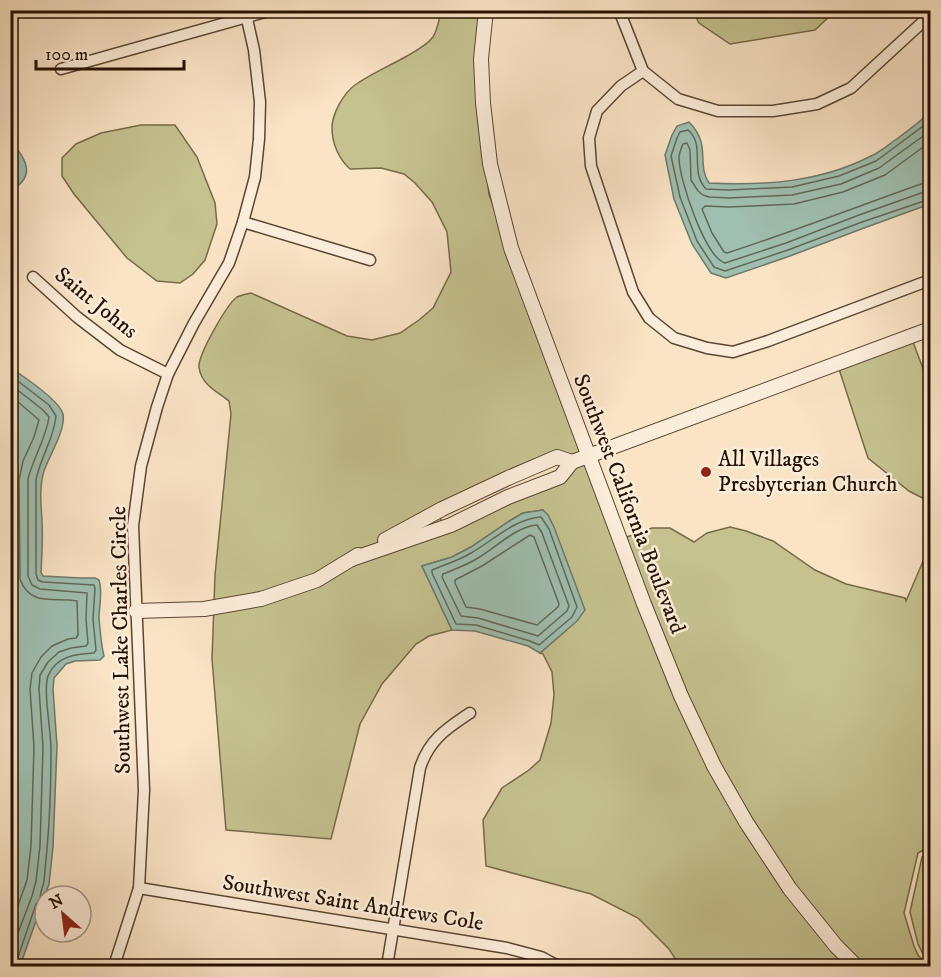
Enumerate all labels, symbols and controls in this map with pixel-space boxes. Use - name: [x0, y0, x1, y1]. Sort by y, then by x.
- scale bar: [36, 33, 184, 71]
- text: 100 m: [45, 44, 88, 66]
- street label: Saint Johns: [49, 261, 143, 345]
- street label: Southwest California Boulevard: [567, 370, 691, 638]
- place label: All Villages Presbyterian Church: [718, 446, 898, 498]
- marker: All Villages Presbyterian Church: [699, 465, 713, 479]
- street label: Southwest Lake Charles Circle: [105, 506, 137, 774]
- street label: Southwest Saint Andrews Cole: [221, 869, 485, 937]
- north arrow: [33, 884, 93, 944]
- text: N: [46, 890, 67, 914]

